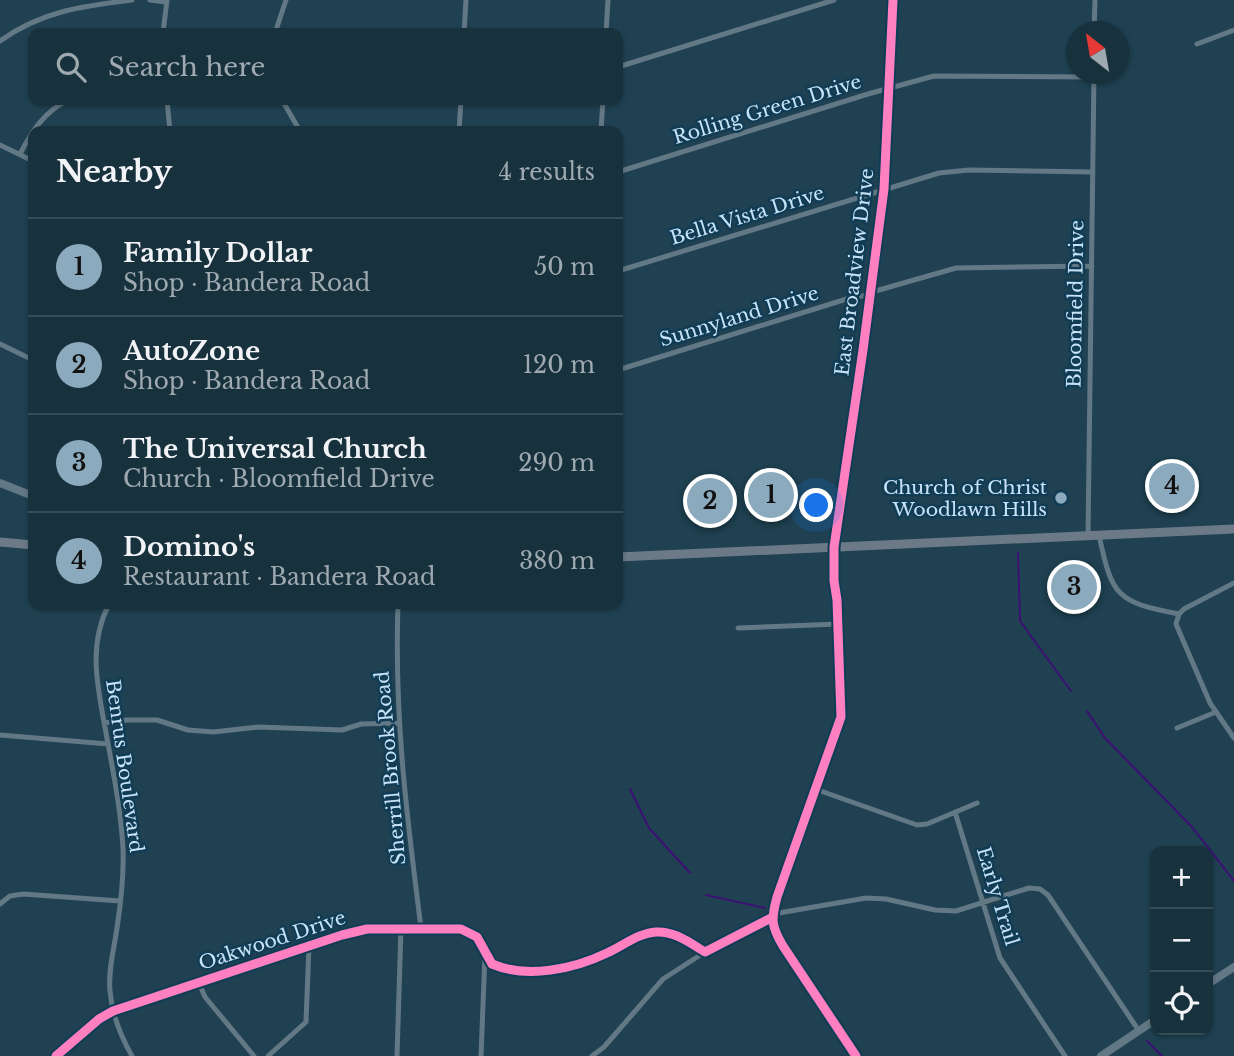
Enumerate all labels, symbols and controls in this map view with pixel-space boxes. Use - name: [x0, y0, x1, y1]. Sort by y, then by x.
- north arrow: [1066, 21, 1129, 84]
- search box: [28, 28, 623, 105]
- icon: search: [52, 48, 90, 86]
- text: Search here: [108, 51, 265, 83]
- street label: Rolling Green Drive: [670, 70, 864, 149]
- text: Nearby: [56, 153, 172, 190]
- text: 4 results: [499, 158, 595, 186]
- street label: East Broadview Drive: [830, 167, 879, 377]
- street label: Bella Vista Drive: [667, 181, 827, 250]
- street label: Bloomfield Drive: [1063, 220, 1088, 388]
- text: Family Dollar: [123, 237, 313, 269]
- text: 1: [74, 253, 84, 281]
- text: 50 m: [534, 253, 595, 281]
- text: Shop · Bandera Road: [123, 269, 370, 297]
- street label: Sunnyland Drive: [657, 281, 821, 352]
- text: AutoZone: [123, 335, 260, 367]
- text: 2: [72, 351, 86, 379]
- text: 120 m: [523, 351, 595, 379]
- text: Shop · Bandera Road: [123, 367, 370, 395]
- text: The Universal Church: [123, 433, 427, 465]
- text: 3: [72, 449, 86, 477]
- text: 290 m: [518, 449, 595, 477]
- pin: 4: [1149, 460, 1195, 512]
- text: Church · Bloomfield Drive: [123, 465, 435, 493]
- pin: 1: [748, 469, 794, 521]
- pin: 2: [687, 475, 733, 527]
- place label: Church of Christ Woodlawn Hills: [883, 476, 1048, 521]
- your location: [799, 488, 833, 522]
- marker: Church of Christ Woodlawn Hills: [1053, 490, 1069, 506]
- text: Domino's: [123, 531, 255, 563]
- text: 4: [71, 547, 87, 575]
- text: 380 m: [519, 547, 595, 575]
- pin: 3: [1051, 561, 1097, 613]
- text: Restaurant · Bandera Road: [123, 563, 436, 591]
- street label: Sherrill Brook Road: [371, 670, 410, 866]
- street label: Benrus Boulevard: [101, 678, 148, 854]
- street label: Early Trail: [972, 844, 1023, 948]
- map controls: [1150, 846, 1213, 1035]
- button: +: [1150, 846, 1213, 909]
- street label: Oakwood Drive: [196, 906, 349, 975]
- button: −: [1150, 909, 1213, 972]
- button: locate: [1150, 972, 1213, 1035]

